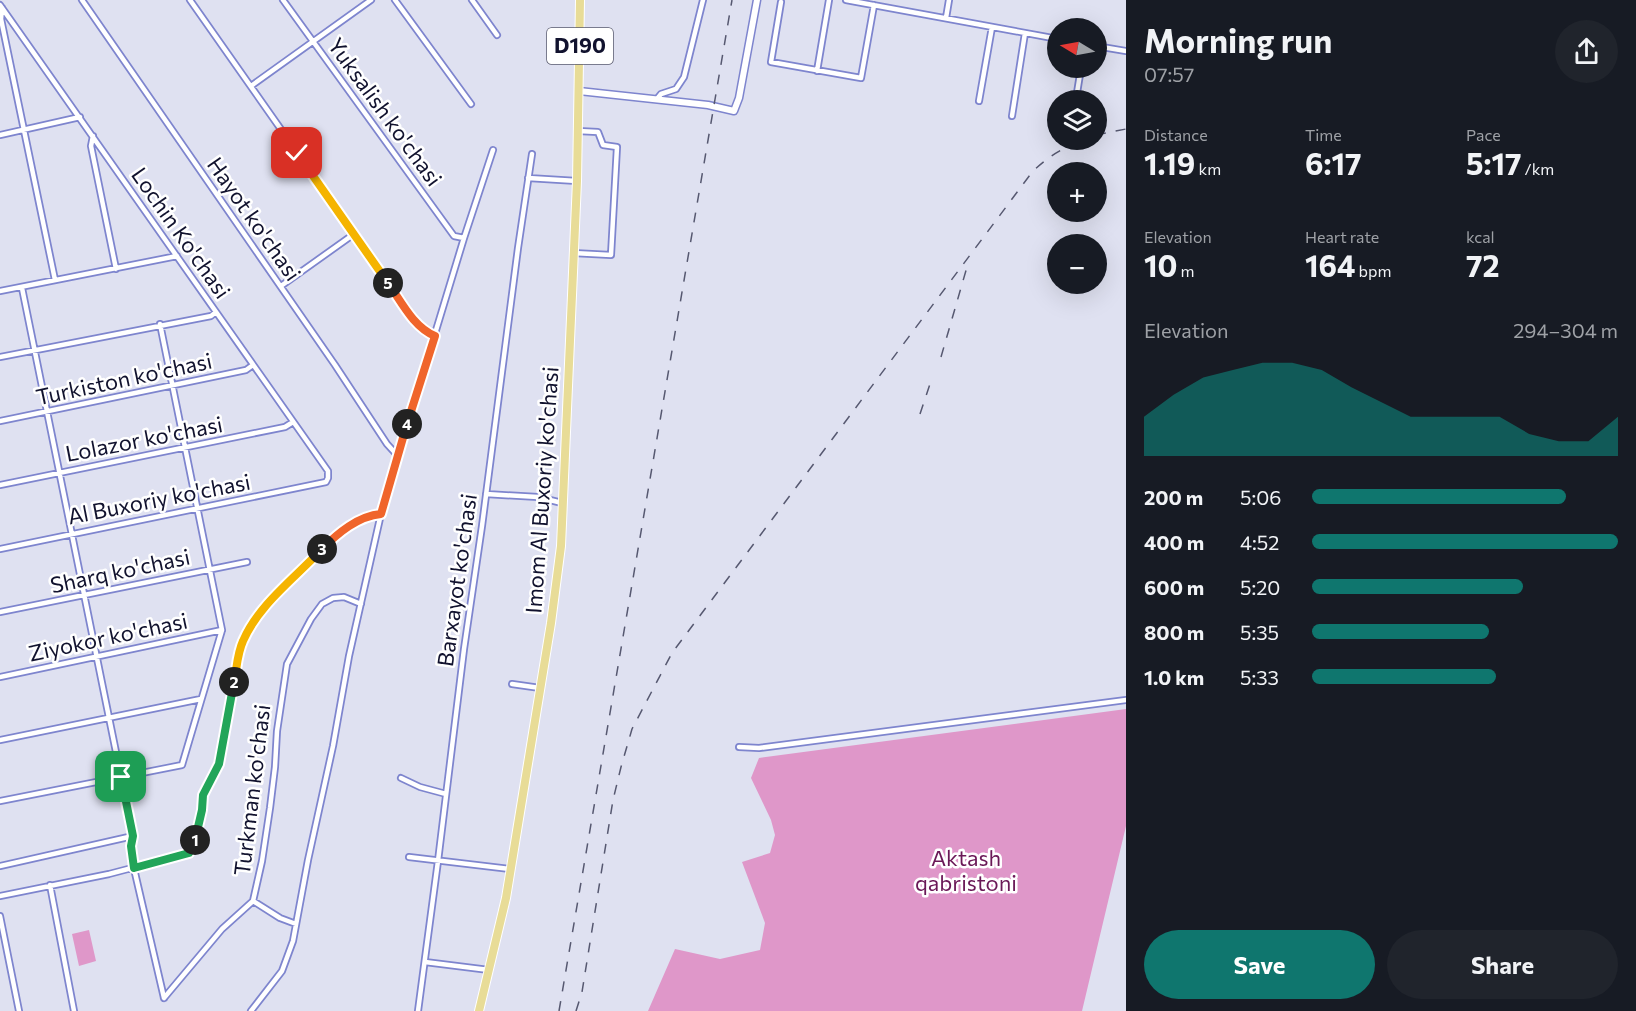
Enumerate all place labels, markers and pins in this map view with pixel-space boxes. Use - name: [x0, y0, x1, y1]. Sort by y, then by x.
- pin: [271, 127, 322, 178]
- pin: 5: [373, 268, 403, 298]
- pin: 4: [392, 409, 422, 439]
- pin: 3: [307, 534, 337, 564]
- pin: 2: [219, 667, 249, 697]
- pin: [95, 751, 146, 802]
- pin: 1: [180, 825, 210, 855]

